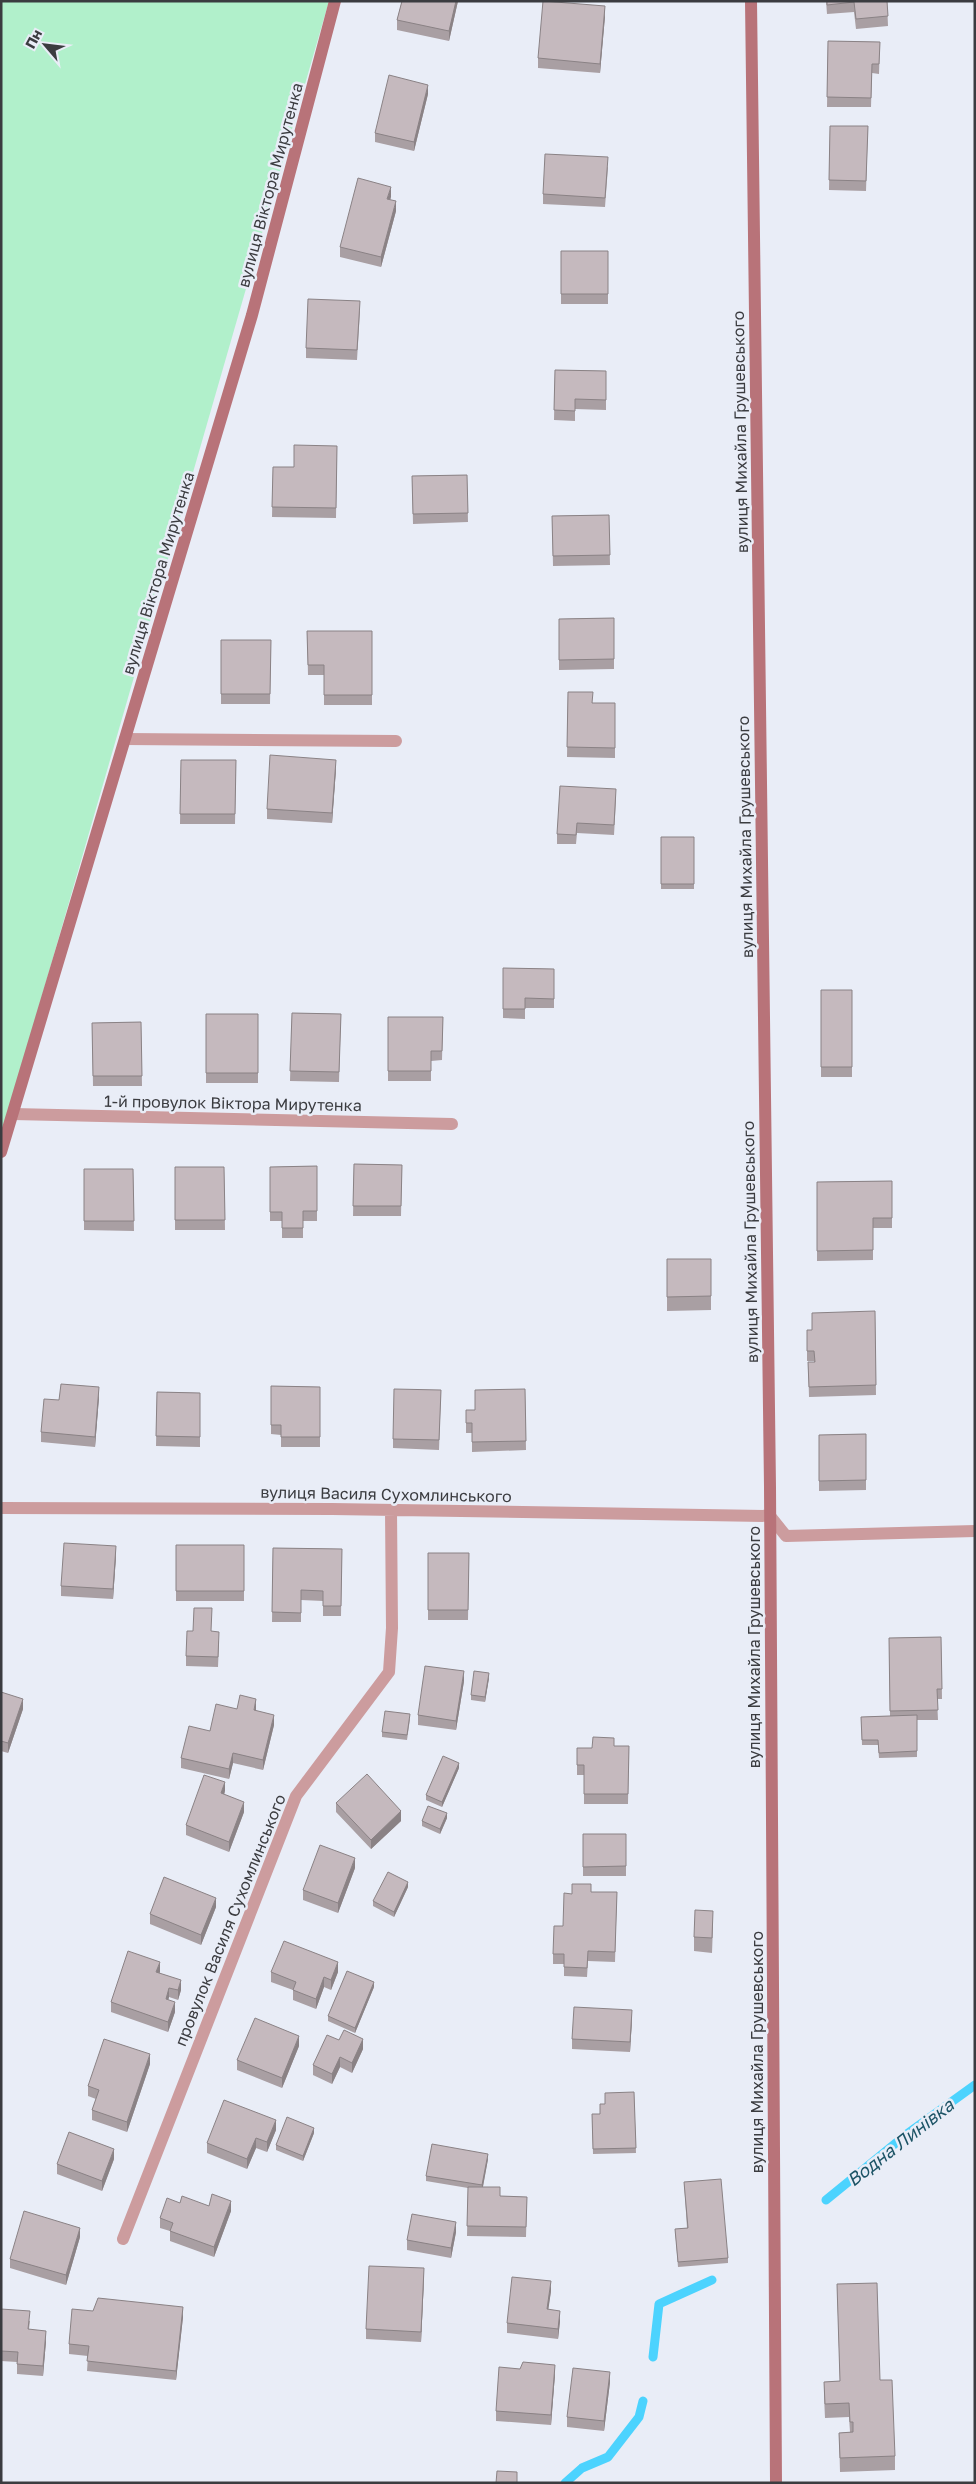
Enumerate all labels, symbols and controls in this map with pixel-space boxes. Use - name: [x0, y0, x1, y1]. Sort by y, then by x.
- north arrow: [20, 20, 70, 70]
- text: Пн: [21, 26, 45, 51]
- street label: вулиця Віктора Мирутенка: [233, 80, 307, 290]
- street label: вулиця Михайла Грушевського: [728, 311, 752, 553]
- street label: вулиця Віктора Мирутенка: [118, 469, 198, 677]
- street label: вулиця Михайла Грушевського: [733, 716, 757, 958]
- street label: 1-й провулок Віктора Мирутенка: [104, 1091, 362, 1115]
- street label: вулиця Михайла Грушевського: [738, 1121, 762, 1363]
- street label: вулиця Василя Сухомлинського: [260, 1482, 512, 1506]
- street label: вулиця Михайла Грушевського: [744, 1526, 764, 1768]
- street label: провулок Василя Сухомлинського: [170, 1791, 290, 2049]
- street label: вулиця Михайла Грушевського: [747, 1931, 767, 2173]
- water label: Водна Линівка: [842, 2093, 958, 2190]

